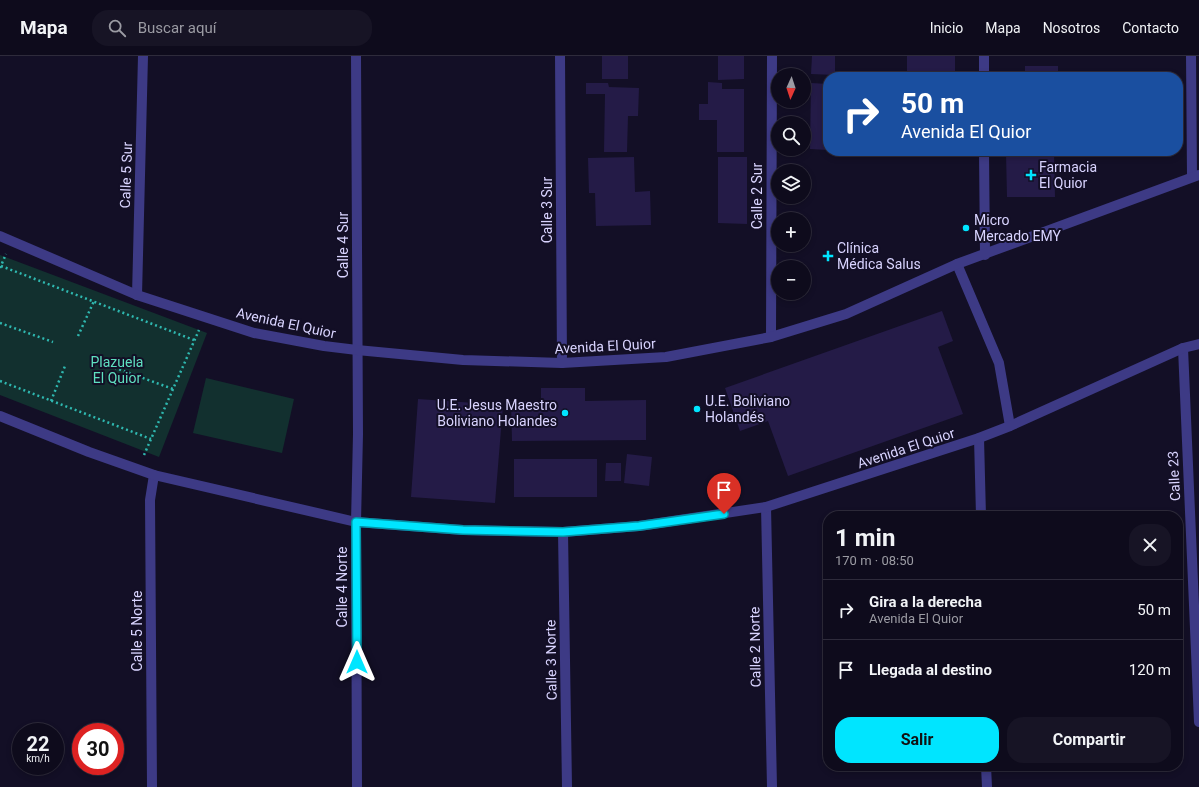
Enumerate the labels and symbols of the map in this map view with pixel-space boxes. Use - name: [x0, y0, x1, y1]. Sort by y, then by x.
- north arrow: [771, 68, 811, 108]
- street label: Calle 5 Sur: [117, 141, 135, 209]
- place label: Farmacia El Quior: [1039, 159, 1097, 191]
- street label: Calle 2 Sur: [749, 162, 765, 229]
- marker: Farmacia El Quior: [1026, 170, 1036, 180]
- street label: Calle 3 Sur: [539, 176, 555, 243]
- street label: Calle 4 Sur: [335, 211, 351, 278]
- place label: Micro Mercado EMY: [974, 212, 1062, 244]
- marker: Micro Mercado EMY: [961, 223, 971, 233]
- place label: Clínica Médica Salus: [837, 240, 921, 272]
- marker: Clínica Médica Salus: [822, 250, 834, 262]
- street label: Avenida El Quior: [235, 305, 337, 341]
- street label: Avenida El Quior: [554, 335, 656, 357]
- park label: Plazuela El Quior: [91, 354, 143, 386]
- place label: U.E. Boliviano Holandés: [705, 393, 790, 425]
- place label: U.E. Jesus Maestro Boliviano Holandes: [437, 397, 557, 429]
- marker: U.E. Boliviano Holandés: [692, 404, 702, 414]
- marker: U.E. Jesus Maestro Boliviano Holandes: [560, 408, 570, 418]
- street label: Avenida El Quior: [855, 425, 957, 471]
- street label: Calle 23: [1165, 451, 1183, 501]
- pin: [707, 473, 741, 514]
- street label: Calle 4 Norte: [334, 547, 350, 627]
- street label: Calle 5 Norte: [129, 591, 145, 671]
- street label: Calle 2 Norte: [746, 606, 764, 688]
- street label: Calle 3 Norte: [542, 619, 560, 701]
- position arrow: [336, 641, 378, 683]
- speed limit sign: 30: [72, 723, 124, 775]

